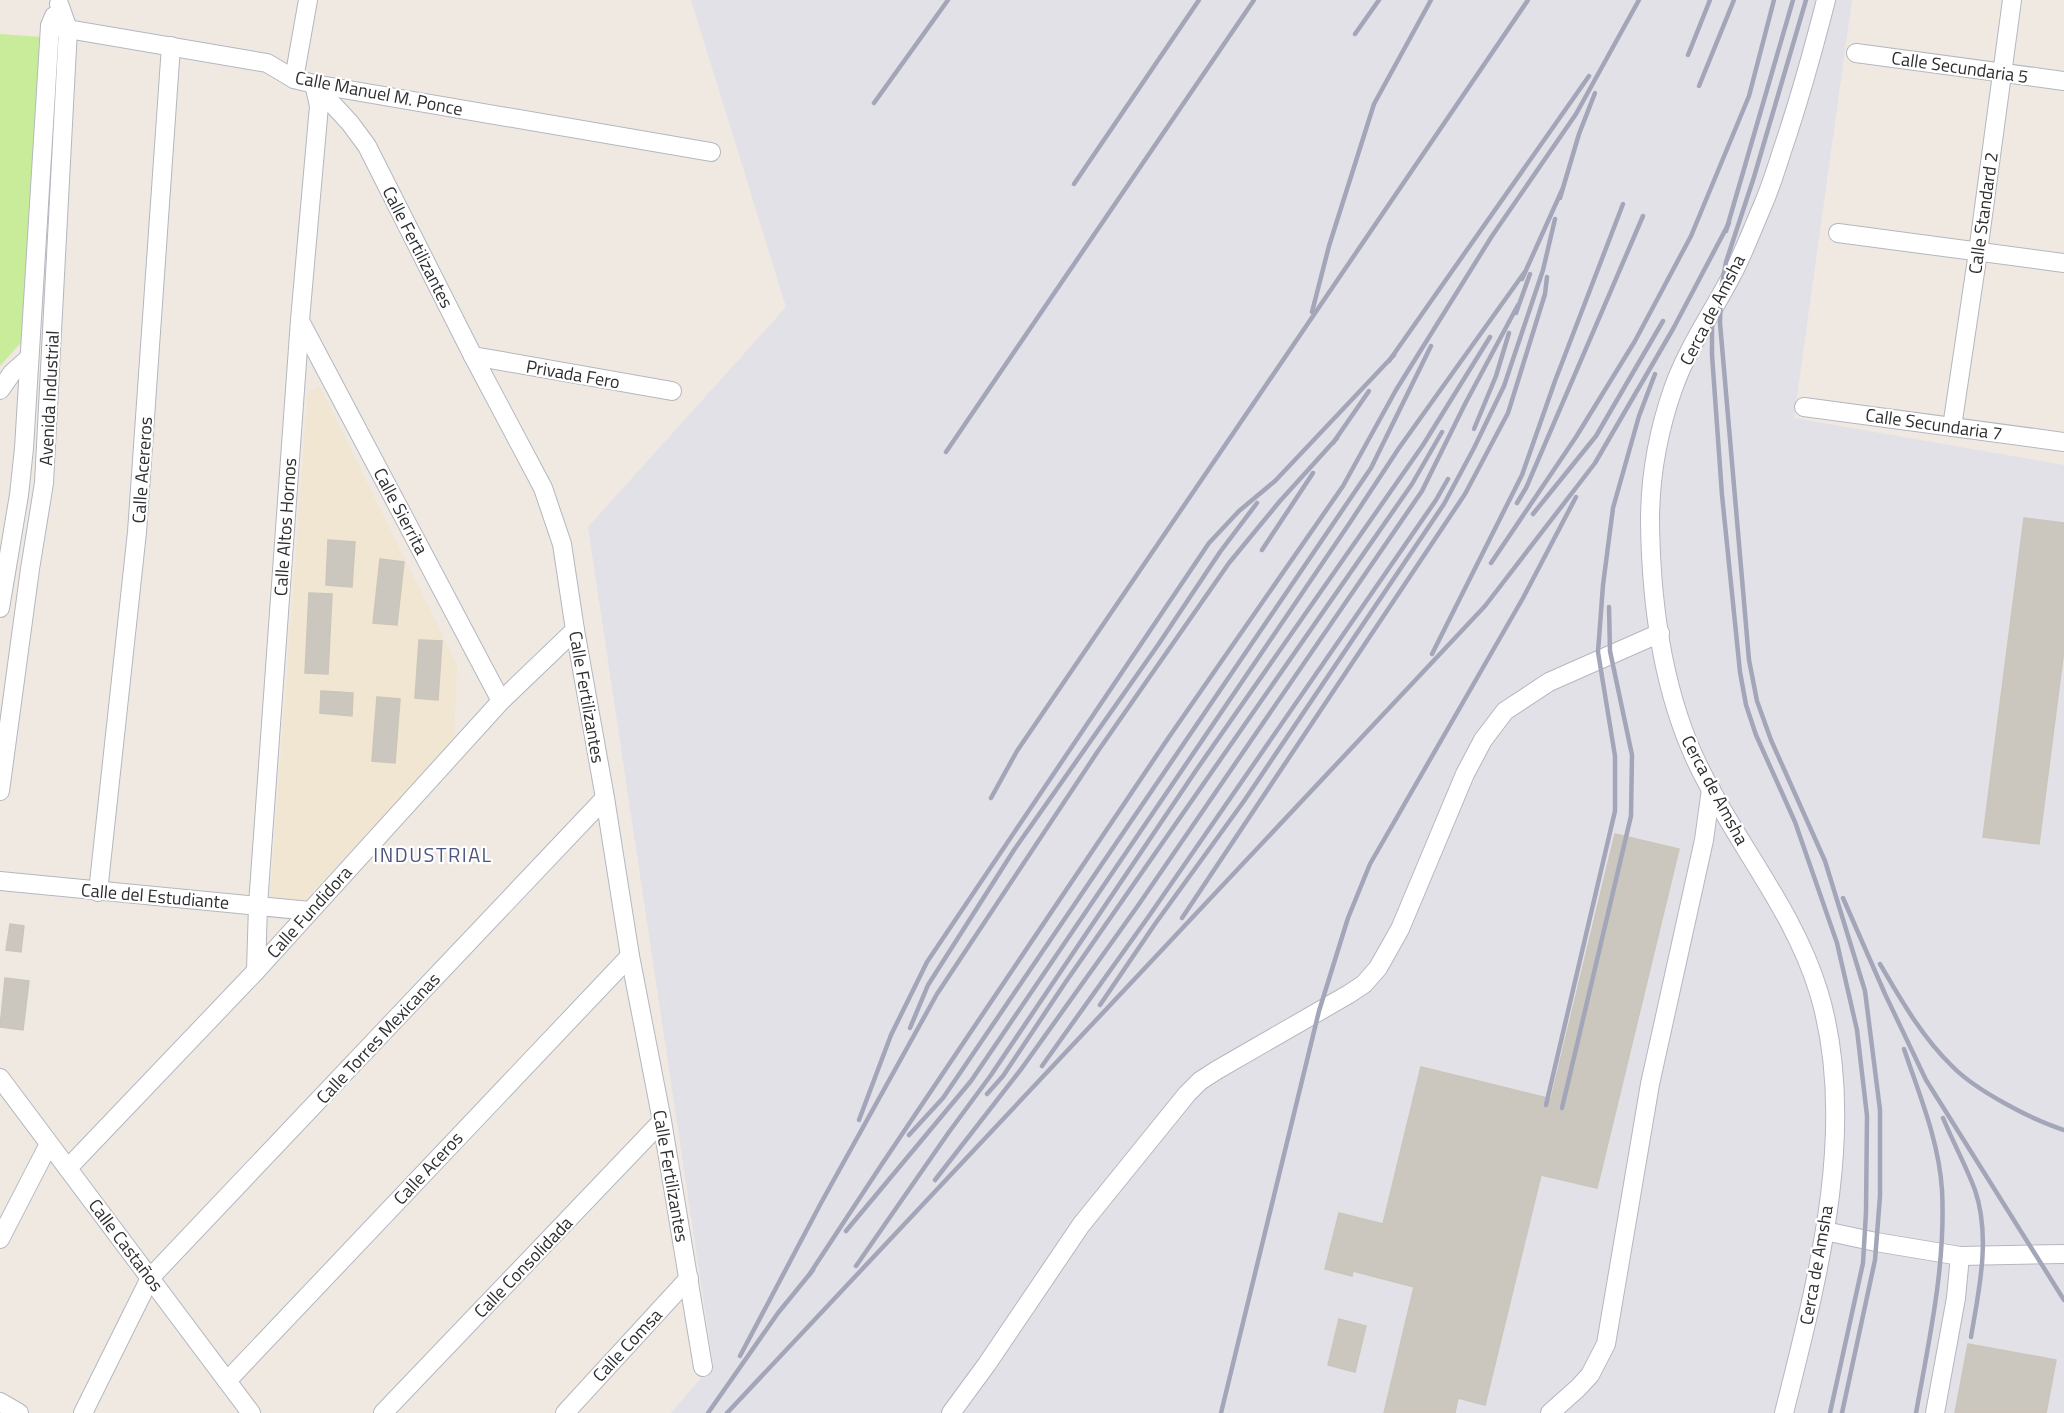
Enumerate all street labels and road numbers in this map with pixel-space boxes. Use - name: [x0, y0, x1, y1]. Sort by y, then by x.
- street label: Calle Secundaria 5: [1890, 44, 2030, 90]
- street label: Calle Manuel M. Ponce: [293, 63, 465, 123]
- street label: Calle Standard 2: [1961, 150, 2005, 276]
- street label: Calle Fertilizantes: [376, 181, 460, 313]
- street label: Cerca de Amsha: [1673, 250, 1751, 370]
- street label: Avenida Industrial: [32, 330, 66, 466]
- street label: Privada Fero: [524, 352, 622, 396]
- street label: Calle Secundaria 7: [1864, 401, 2004, 447]
- street label: Calle Acereros: [125, 416, 159, 524]
- street label: Calle Altos Hornos: [267, 457, 303, 597]
- street label: Calle Sierrita: [367, 463, 435, 559]
- street label: Calle Fertilizantes: [562, 629, 612, 765]
- street label: Cerca de Amsha: [1675, 730, 1755, 850]
- street label: Calle Fundidora: [260, 860, 358, 964]
- street label: Calle del Estudiante: [80, 876, 230, 916]
- street label: Calle Torres Mexicanas: [310, 966, 446, 1110]
- street label: Calle Fertilizantes: [646, 1108, 696, 1244]
- street label: Calle Aceros: [387, 1125, 469, 1211]
- street label: Calle Castaños: [82, 1193, 170, 1297]
- street label: Cerca de Amsha: [1792, 1203, 1840, 1327]
- street label: Calle Consolidada: [467, 1210, 579, 1324]
- street label: Calle Comsa: [586, 1302, 668, 1388]

